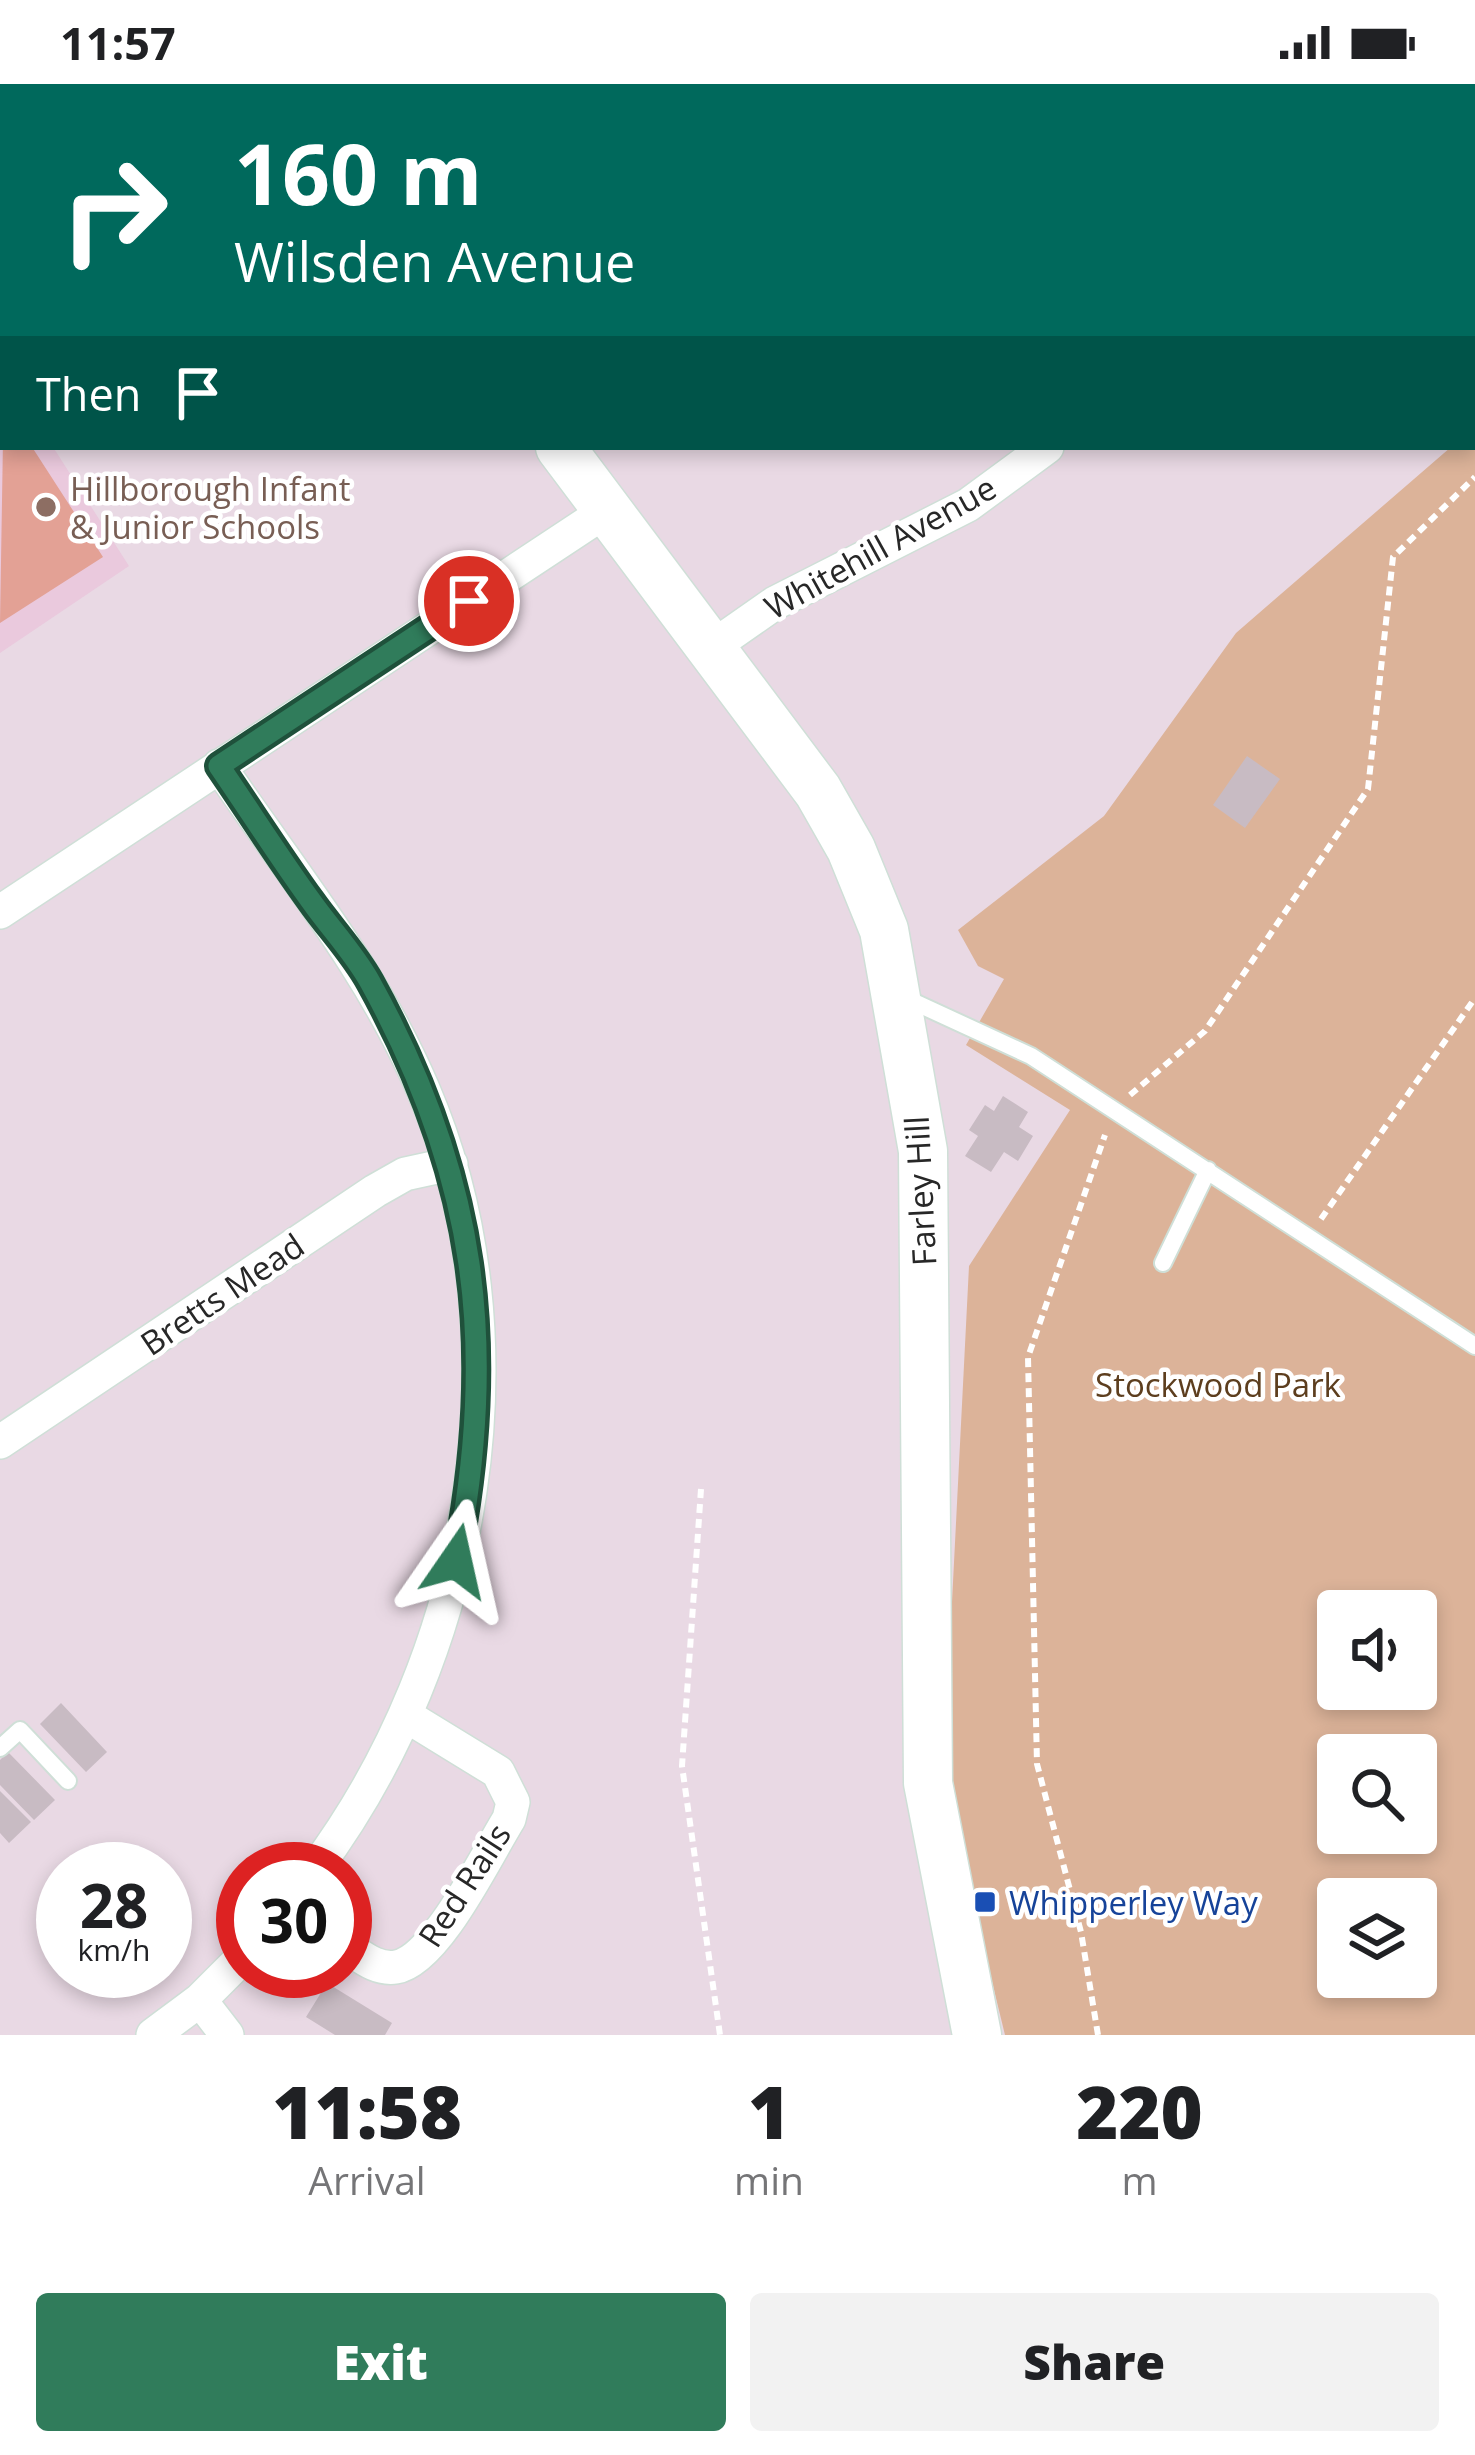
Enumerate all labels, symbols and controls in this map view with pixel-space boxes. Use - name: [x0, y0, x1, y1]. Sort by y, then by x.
- text: 11:57: [60, 12, 176, 73]
- text: 160 m: [234, 115, 482, 230]
- icon: right: [36, 132, 192, 288]
- text: Wilsden Avenue: [234, 224, 635, 298]
- icon: arrive: [165, 360, 231, 426]
- text: Then: [36, 363, 141, 424]
- street label: Whitehill Avenue: [756, 465, 1004, 629]
- place label: Hillborough Infant & Junior Schools: [70, 466, 351, 549]
- marker: Hillborough Infant & Junior Schools: [33, 494, 59, 520]
- pin: [418, 550, 520, 652]
- icon: arrive: [436, 568, 502, 634]
- street label: Farley Hill: [894, 1115, 946, 1267]
- street label: Bretts Mead: [132, 1223, 312, 1365]
- park label: Stockwood Park: [1095, 1362, 1342, 1407]
- position arrow: [393, 1498, 519, 1624]
- map controls: [1317, 1590, 1437, 1998]
- button: sound: [1317, 1590, 1437, 1710]
- button: search: [1317, 1734, 1437, 1854]
- street label: Red Rails: [407, 1815, 521, 1955]
- speed limit sign: 30: [216, 1842, 372, 1998]
- text: 28: [80, 1864, 148, 1946]
- button: layers: [1317, 1878, 1437, 1998]
- place label: Whipperley Way: [1009, 1880, 1258, 1925]
- marker: Whipperley Way: [972, 1889, 998, 1915]
- text: km/h: [78, 1929, 150, 1970]
- text: 11:58: [272, 2062, 462, 2160]
- text: 1: [748, 2062, 790, 2160]
- text: 220: [1076, 2062, 1203, 2160]
- text: Arrival: [308, 2153, 426, 2206]
- text: min: [734, 2153, 804, 2206]
- text: m: [1121, 2153, 1158, 2206]
- button: Exit: [36, 2293, 726, 2431]
- button: Share: [750, 2293, 1439, 2431]

